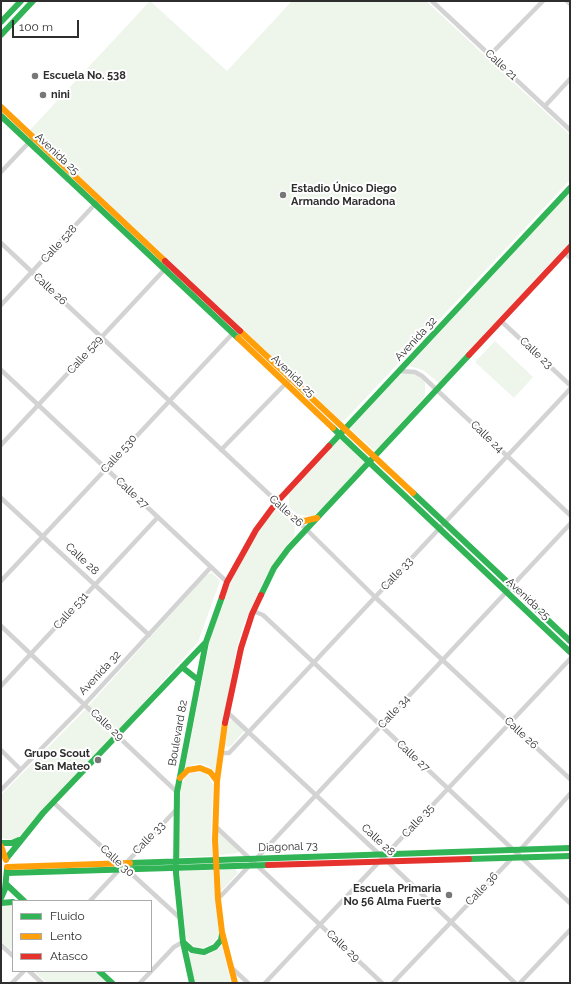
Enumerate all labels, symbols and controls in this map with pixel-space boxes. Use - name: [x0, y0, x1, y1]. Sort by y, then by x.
- scale bar: [14, 12, 81, 38]
- text: 100 m: [19, 20, 53, 34]
- street label: Calle 21: [482, 47, 520, 83]
- place label: Escuela No. 538: [43, 69, 126, 83]
- marker: Escuela No. 538: [30, 71, 40, 81]
- place label: nini: [51, 88, 70, 102]
- marker: nini: [38, 90, 48, 100]
- street label: Avenida 25: [32, 130, 82, 178]
- place label: Estadio Único Diego Armando Maradona: [291, 182, 397, 208]
- marker: Estadio Único Diego Armando Maradona: [278, 190, 288, 200]
- street label: Calle 528: [38, 222, 80, 266]
- street label: Calle 26: [30, 270, 70, 308]
- street label: Avenida 32: [392, 314, 440, 364]
- street label: Calle 529: [64, 333, 106, 377]
- street label: Calle 23: [517, 334, 555, 372]
- street label: Avenida 25: [268, 352, 318, 400]
- street label: Calle 24: [468, 418, 506, 456]
- street label: Calle 530: [98, 432, 140, 476]
- street label: Calle 27: [113, 474, 151, 512]
- street label: Calle 26: [266, 492, 306, 530]
- street label: Calle 28: [62, 540, 102, 578]
- street label: Calle 33: [378, 555, 416, 593]
- street label: Avenida 25: [503, 575, 553, 623]
- street label: Calle 531: [51, 590, 91, 632]
- street label: Avenida 32: [76, 648, 124, 698]
- street label: Calle 34: [375, 693, 413, 731]
- street label: Boulevard 82: [166, 699, 190, 767]
- street label: Calle 29: [88, 706, 126, 744]
- street label: Calle 26: [501, 714, 541, 752]
- street label: Calle 27: [394, 737, 432, 775]
- place label: Grupo Scout San Mateo: [24, 747, 90, 773]
- marker: Grupo Scout San Mateo: [93, 755, 103, 765]
- street label: Calle 35: [399, 802, 437, 840]
- street label: Calle 33: [130, 819, 168, 857]
- street label: Calle 28: [358, 821, 398, 859]
- street label: Diagonal 73: [258, 839, 318, 855]
- street label: Calle 30: [97, 842, 137, 880]
- street label: Calle 36: [463, 870, 501, 908]
- place label: Escuela Primaria No 56 Alma Fuerte: [343, 882, 441, 908]
- marker: Escuela Primaria No 56 Alma Fuerte: [444, 890, 454, 900]
- legend: [12, 900, 152, 972]
- text: Fluido: [50, 909, 85, 923]
- street label: Calle 29: [324, 927, 362, 965]
- text: Lento: [50, 929, 82, 943]
- text: Atasco: [50, 949, 88, 963]

